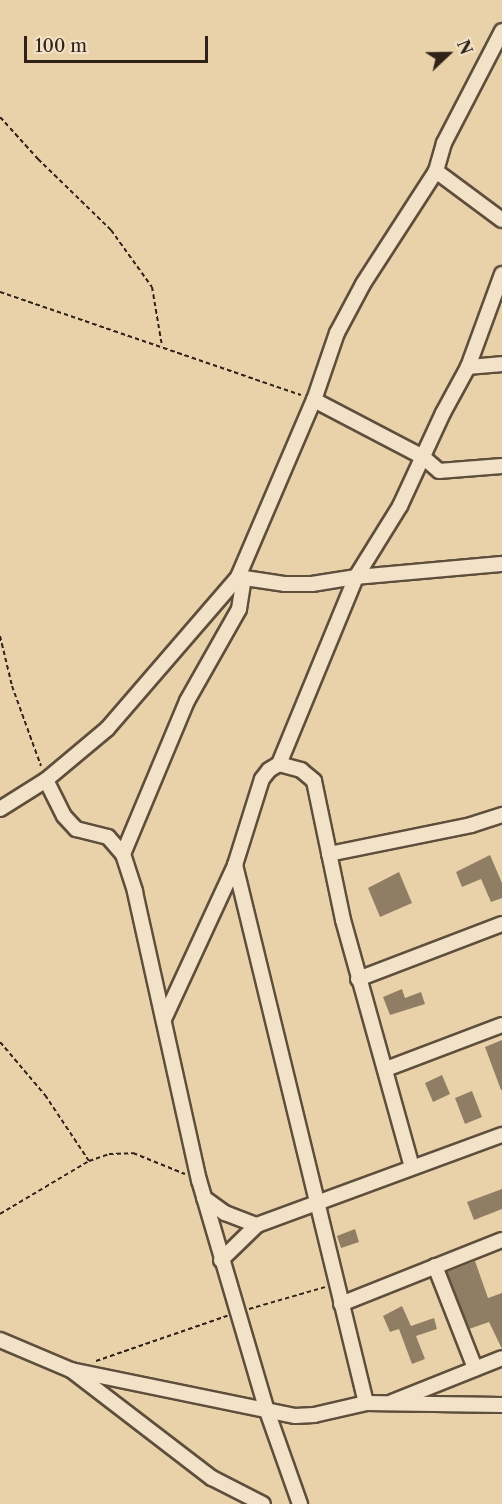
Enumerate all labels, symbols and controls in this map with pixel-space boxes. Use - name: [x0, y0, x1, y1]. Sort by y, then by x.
- scale bar: [27, 24, 212, 62]
- north arrow: [418, 24, 478, 84]
- text: 100 m: [35, 35, 87, 57]
- text: N: [453, 37, 477, 57]

